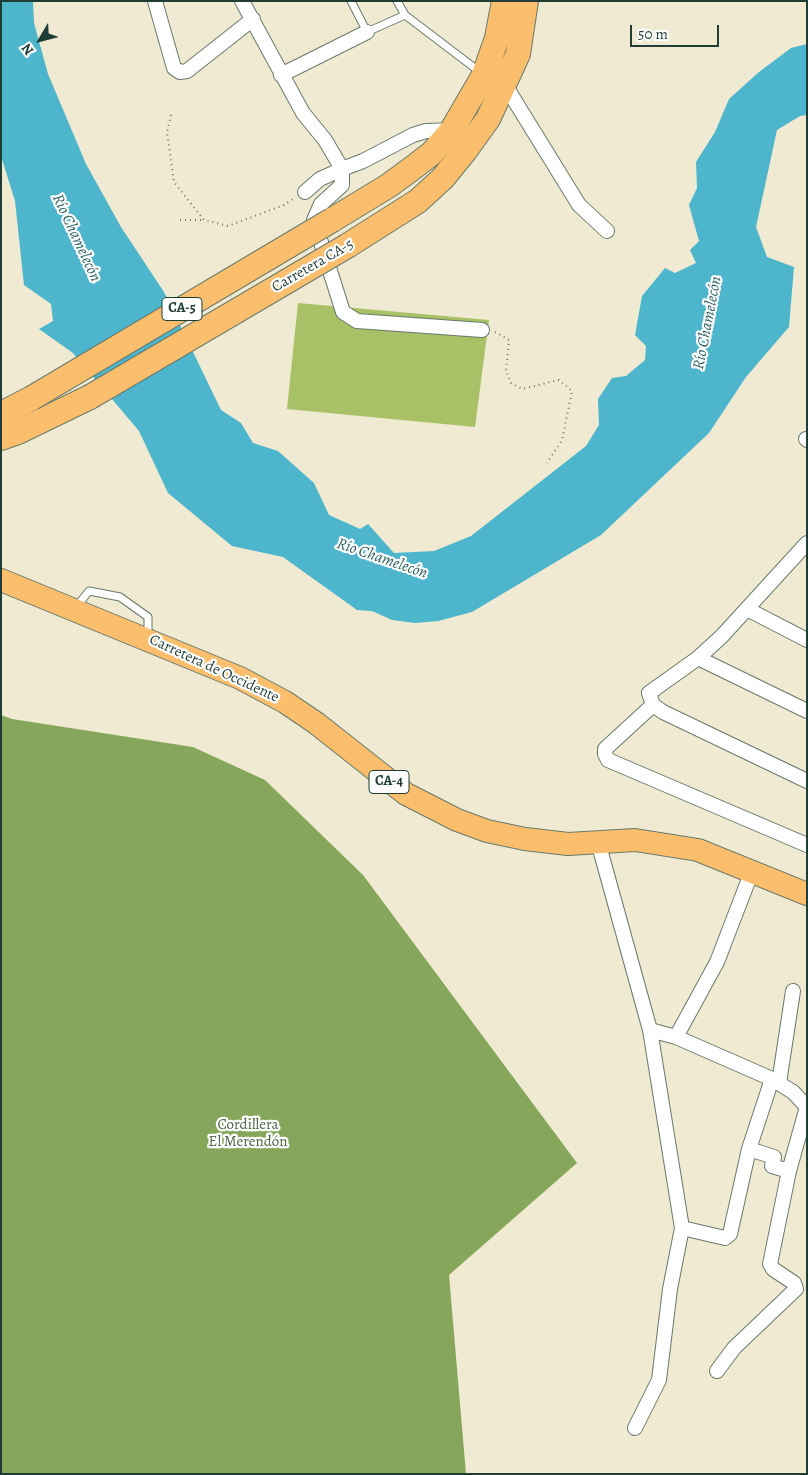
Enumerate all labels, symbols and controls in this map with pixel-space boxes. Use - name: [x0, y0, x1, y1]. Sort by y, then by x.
- north arrow: [15, 15, 65, 65]
- scale bar: [633, 15, 722, 47]
- text: 50 m: [638, 24, 668, 44]
- text: N: [17, 40, 38, 59]
- water label: Río Chamelecón: [47, 191, 105, 285]
- street label: Carretera CA-5: [269, 235, 357, 297]
- water label: Río Chamelecón: [690, 275, 726, 371]
- road number: CA-5: [162, 298, 202, 320]
- water label: Río Chamelecón: [334, 535, 430, 583]
- street label: Carretera de Occidente: [146, 631, 282, 707]
- road number: CA-4: [369, 770, 409, 794]
- park label: Cordillera El Merendón: [209, 1116, 287, 1151]

